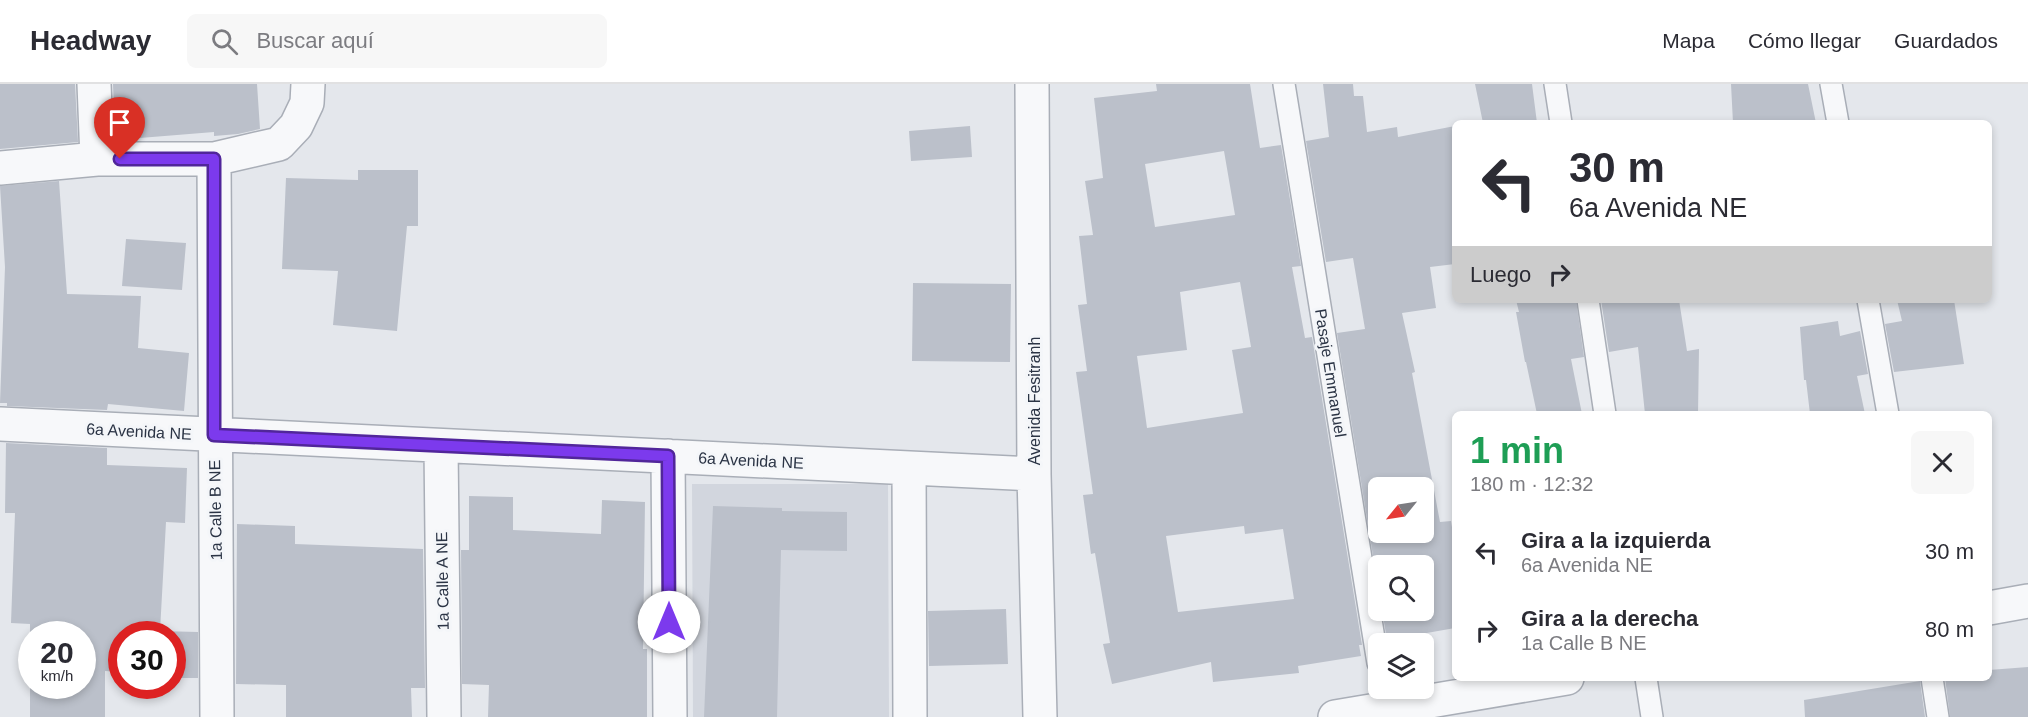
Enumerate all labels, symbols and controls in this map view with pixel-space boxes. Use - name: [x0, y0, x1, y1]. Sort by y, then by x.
- search box: [187, 14, 607, 68]
- text: Headway: [30, 25, 151, 56]
- icon: search: [208, 25, 241, 58]
- text: Buscar aquí: [256, 28, 374, 53]
- text: Mapa: [1662, 29, 1715, 52]
- text: Cómo llegar: [1748, 29, 1861, 52]
- text: Guardados: [1894, 29, 1998, 52]
- pin: [94, 97, 145, 159]
- icon: arrive: [103, 106, 136, 139]
- icon: left: [1470, 144, 1548, 222]
- text: 30 m: [1569, 144, 1665, 191]
- text: 6a Avenida NE: [1569, 193, 1747, 223]
- icon: right: [1543, 258, 1576, 291]
- text: Luego: [1470, 262, 1531, 287]
- street label: Pasaje Emmanuel: [1312, 308, 1349, 439]
- street label: Avenida Fesitranh: [1026, 337, 1043, 465]
- street label: 6a Avenida NE: [86, 420, 192, 443]
- text: 1 min: [1470, 430, 1564, 471]
- button: close: [1911, 431, 1974, 494]
- street label: 6a Avenida NE: [698, 449, 804, 472]
- street label: 1a Calle B NE: [206, 460, 225, 560]
- text: 180 m · 12:32: [1470, 473, 1593, 495]
- north arrow: [1368, 477, 1434, 543]
- map controls: [1368, 477, 1434, 699]
- text: Gira a la izquierda: [1521, 528, 1711, 553]
- street label: 1a Calle A NE: [433, 531, 452, 630]
- icon: left: [1470, 536, 1503, 569]
- text: 30 m: [1925, 539, 1974, 564]
- text: 6a Avenida NE: [1521, 554, 1653, 576]
- button: search: [1368, 555, 1434, 621]
- position arrow: [637, 590, 701, 654]
- text: Gira a la derecha: [1521, 606, 1698, 631]
- icon: right: [1470, 614, 1503, 647]
- text: 80 m: [1925, 617, 1974, 642]
- speed limit sign: 30: [108, 621, 186, 699]
- text: 1a Calle B NE: [1521, 632, 1647, 654]
- button: layers: [1368, 633, 1434, 699]
- text: 20: [40, 636, 74, 669]
- text: km/h: [41, 667, 73, 684]

